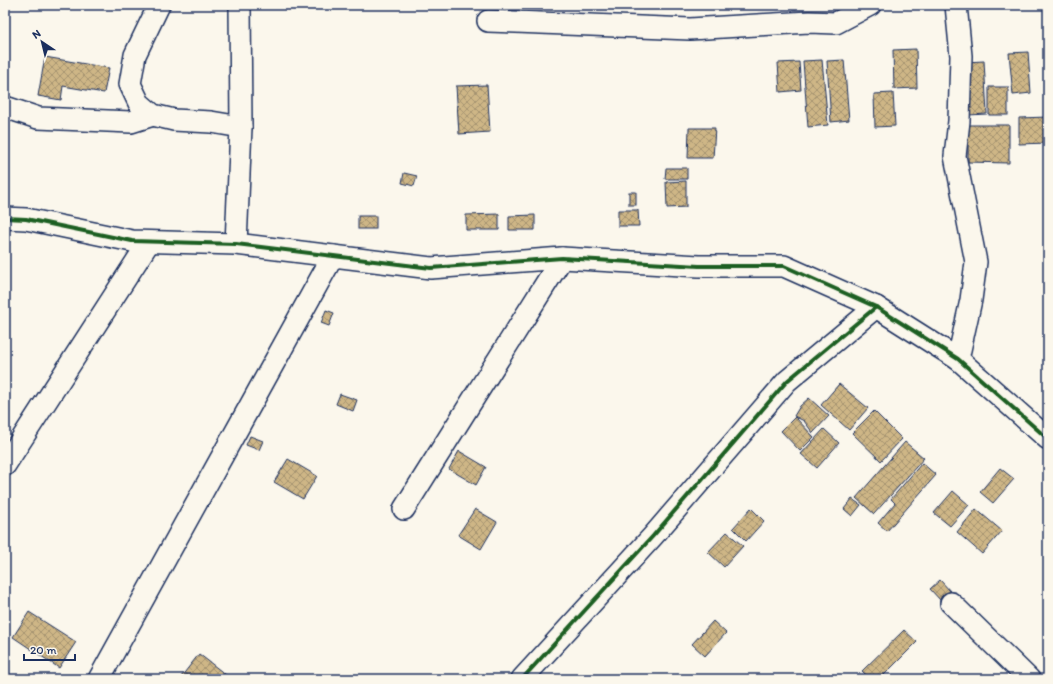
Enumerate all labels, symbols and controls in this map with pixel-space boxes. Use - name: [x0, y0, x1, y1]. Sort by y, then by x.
- north arrow: [22, 22, 62, 62]
- text: N: [30, 27, 43, 42]
- scale bar: [24, 636, 75, 662]
- text: 20 m: [30, 643, 57, 657]

